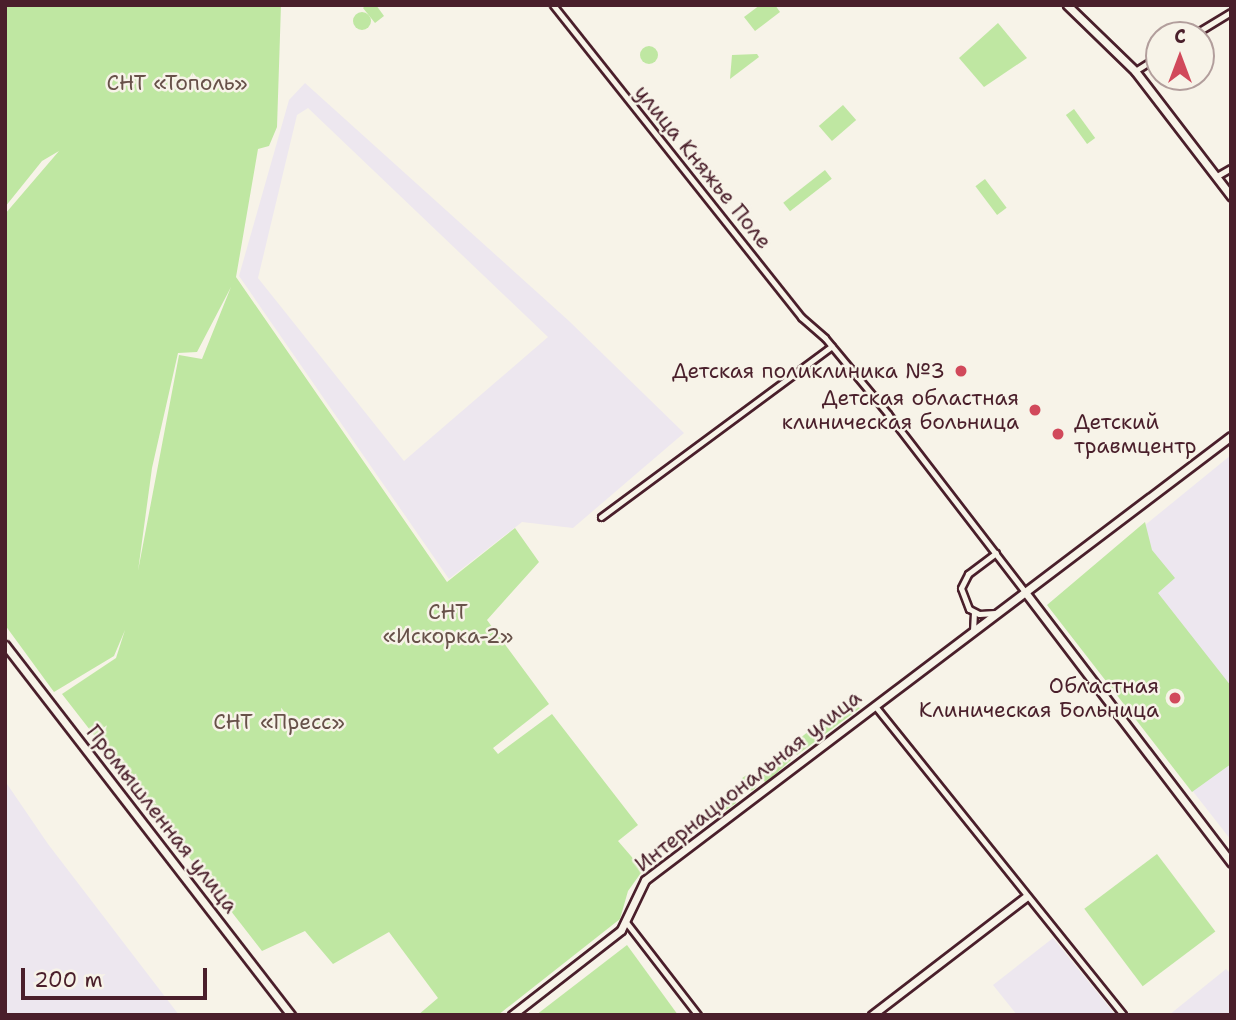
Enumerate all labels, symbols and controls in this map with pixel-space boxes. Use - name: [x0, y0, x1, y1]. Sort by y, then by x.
- north arrow: [1145, 21, 1215, 91]
- text: С: [1174, 24, 1186, 49]
- park label: СНТ «Тополь»: [106, 70, 248, 96]
- street label: улица Княжье Поле: [629, 80, 777, 254]
- place label: Детская поликлиника №3: [672, 358, 945, 384]
- marker: Детская поликлиника №3: [951, 361, 971, 381]
- place label: Детская областная клиническая больница: [782, 385, 1019, 435]
- marker: Детская областная клиническая больница: [1025, 400, 1045, 420]
- place label: Детский травмцентр: [1074, 409, 1197, 459]
- marker: Детский травмцентр: [1048, 424, 1068, 444]
- park label: СНТ «Искорка-2»: [383, 599, 513, 649]
- place label: Областная Клиническая Больница: [919, 673, 1159, 723]
- street label: Интернациональная улица: [630, 685, 866, 877]
- marker: Областная Клиническая Больница: [1165, 688, 1185, 708]
- park label: СНТ «Пресс»: [213, 709, 345, 735]
- street label: Промышленная улица: [81, 720, 243, 918]
- scale bar: [24, 954, 210, 998]
- text: 200 m: [34, 966, 103, 994]

